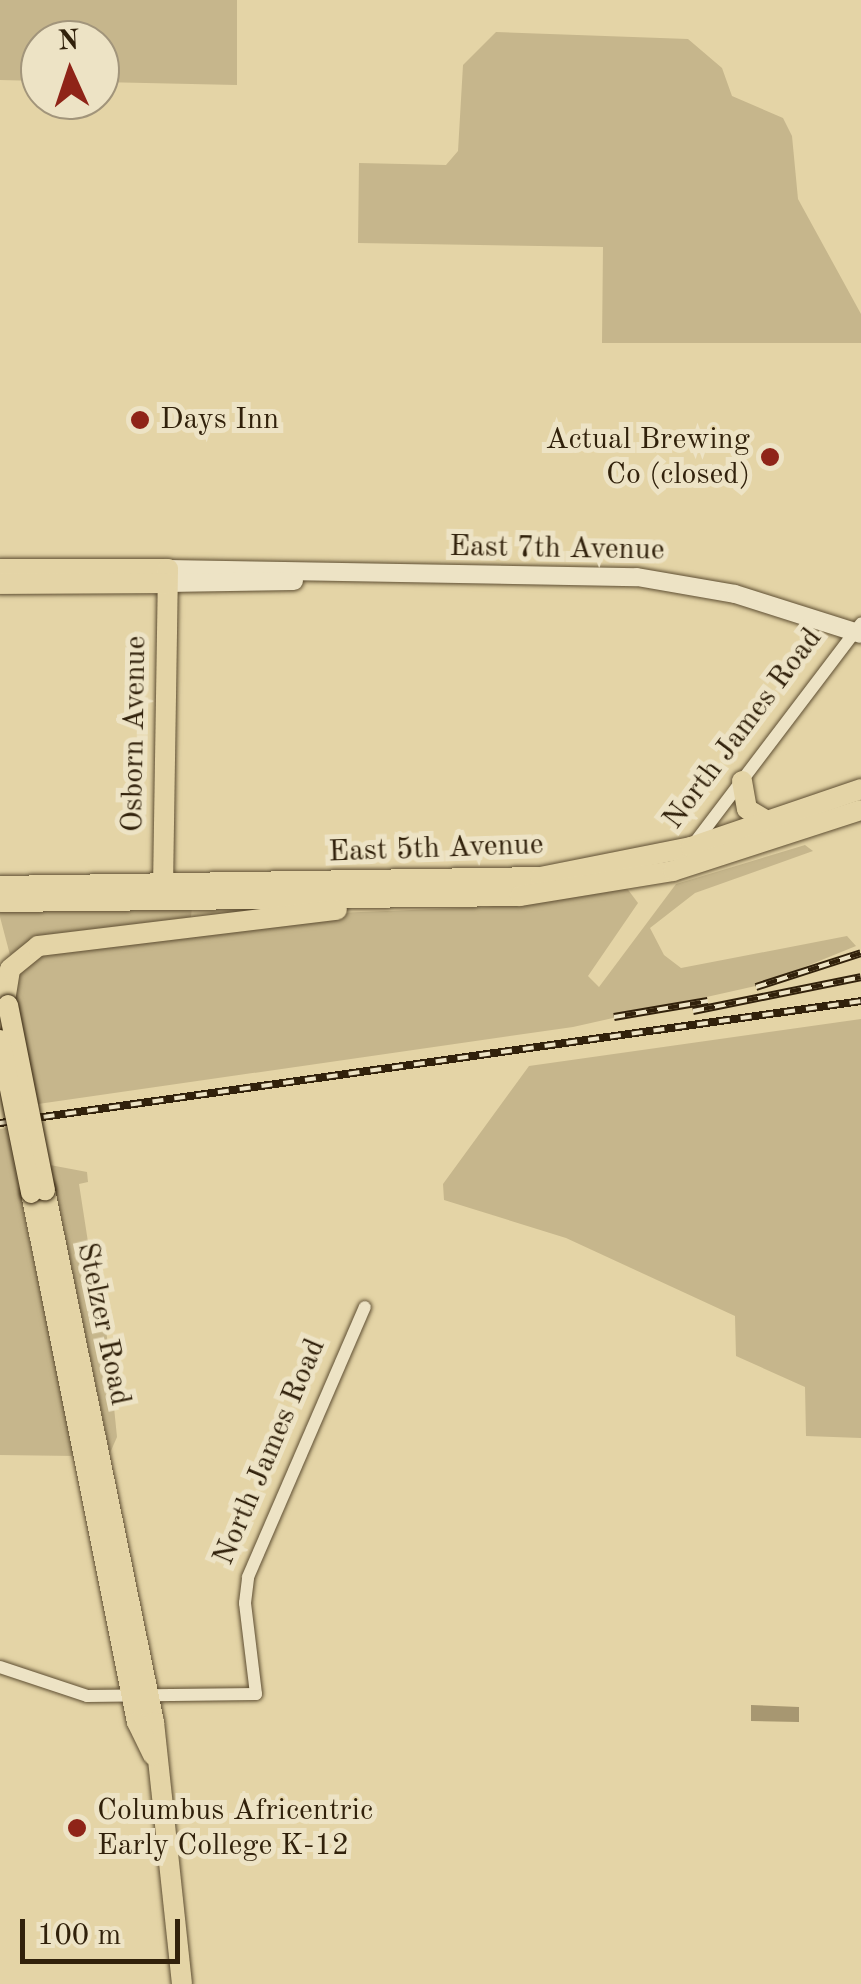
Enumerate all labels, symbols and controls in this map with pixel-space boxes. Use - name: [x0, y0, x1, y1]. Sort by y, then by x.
- north arrow: [20, 20, 120, 120]
- text: N: [57, 27, 80, 57]
- place label: Days Inn: [160, 402, 279, 438]
- marker: Days Inn: [129, 409, 151, 431]
- place label: Actual Brewing Co (closed): [546, 422, 750, 492]
- marker: Actual Brewing Co (closed): [759, 446, 781, 468]
- street label: East 7th Avenue: [449, 529, 665, 569]
- street label: North James Road: [656, 621, 830, 837]
- street label: Osborn Avenue: [115, 635, 155, 833]
- street label: East 5th Avenue: [328, 827, 544, 871]
- street label: Stelzer Road: [68, 1239, 138, 1409]
- street label: North James Road: [206, 1333, 334, 1571]
- place label: Columbus Africentric Early College K-12: [97, 1793, 373, 1864]
- marker: Columbus Africentric Early College K-12: [66, 1817, 88, 1839]
- scale bar: [25, 1899, 185, 1961]
- text: 100 m: [37, 1921, 121, 1951]

